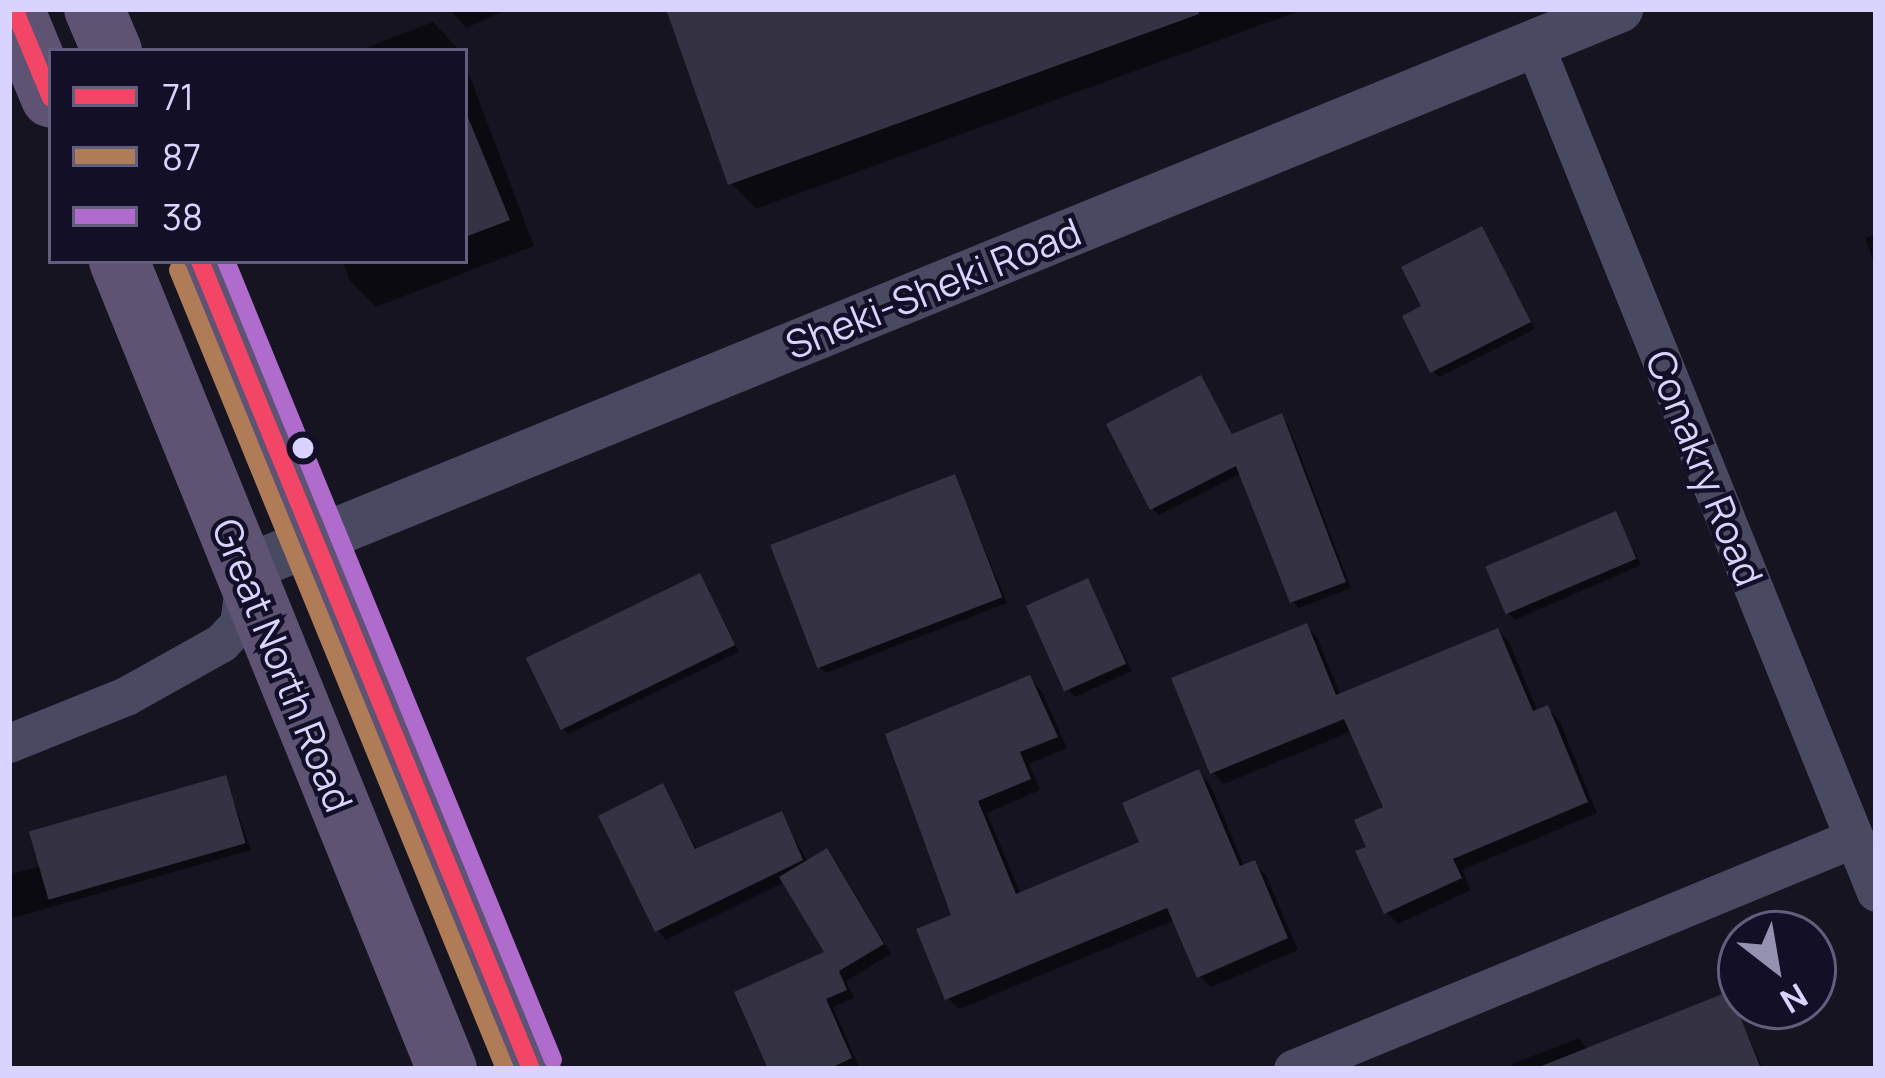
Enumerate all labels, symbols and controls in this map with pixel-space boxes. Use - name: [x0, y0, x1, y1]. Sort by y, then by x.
- legend: [48, 48, 468, 264]
- text: 71: [162, 72, 194, 121]
- text: 87: [162, 132, 201, 181]
- text: 38: [162, 192, 203, 241]
- street label: Sheki-Sheki Road: [779, 208, 1087, 368]
- street label: Conakry Road: [1637, 343, 1773, 593]
- unlabelled marker: [292, 437, 314, 459]
- street label: Great North Road: [203, 512, 363, 818]
- north arrow: [1717, 910, 1837, 1030]
- text: N: [1773, 973, 1816, 1024]

